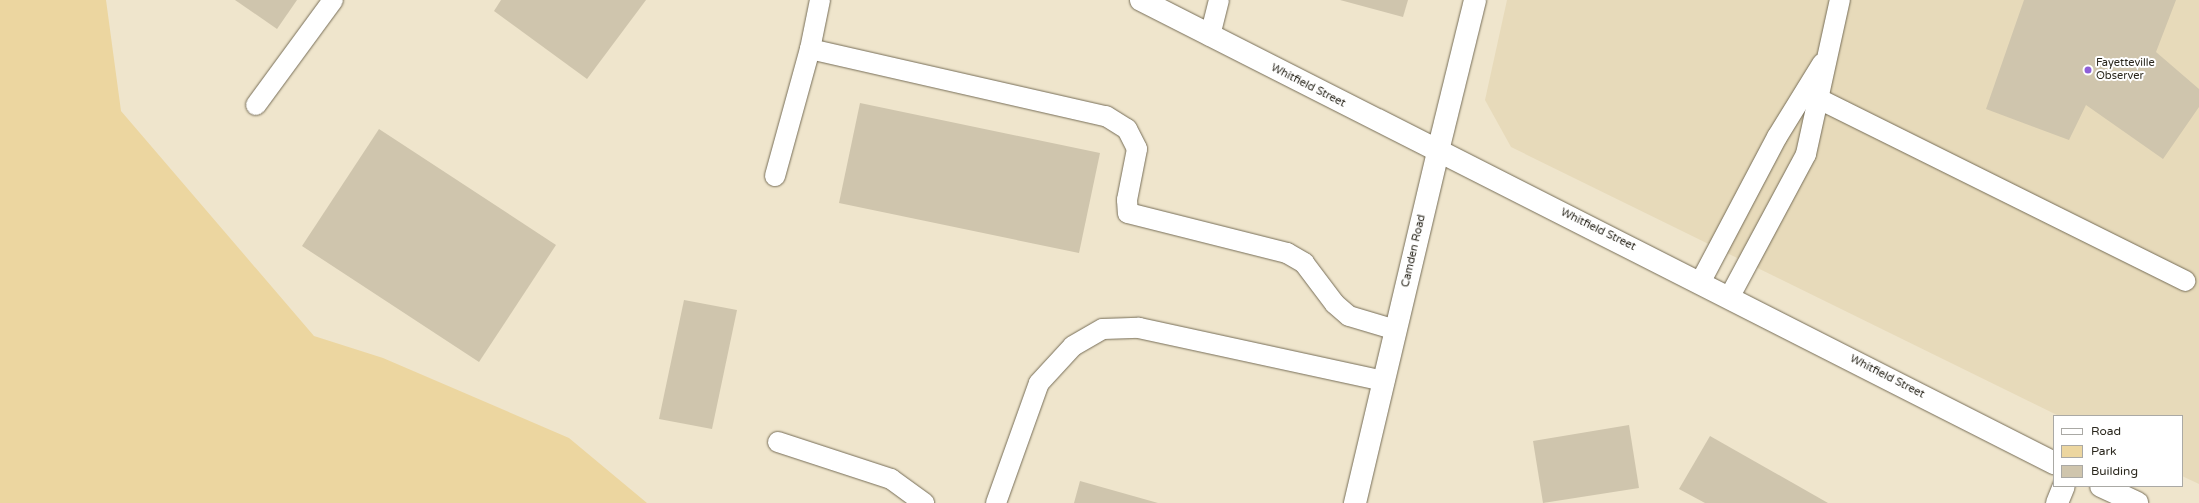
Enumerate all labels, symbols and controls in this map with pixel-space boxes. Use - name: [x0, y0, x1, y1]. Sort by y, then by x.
- place label: Fayetteville Observer: [2096, 57, 2155, 83]
- street label: Whitfield Street: [1268, 62, 1348, 110]
- marker: Fayetteville Observer: [2083, 65, 2093, 75]
- street label: Whitfield Street: [1558, 206, 1638, 254]
- street label: Camden Road: [1399, 213, 1429, 289]
- street label: Whitfield Street: [1847, 353, 1927, 401]
- legend: [2053, 415, 2183, 487]
- text: Road: [2091, 424, 2121, 438]
- text: Park: [2091, 444, 2117, 458]
- text: Building: [2091, 464, 2138, 478]

